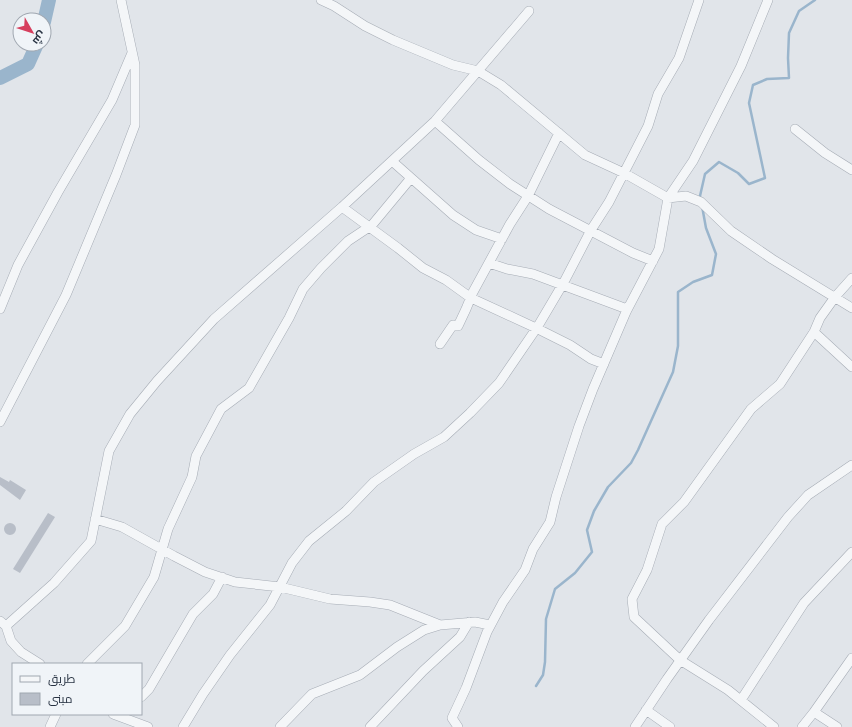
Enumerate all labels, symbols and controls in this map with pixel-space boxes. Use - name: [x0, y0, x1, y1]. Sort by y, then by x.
- north arrow: [12, 12, 52, 52]
- text: ش: [29, 28, 50, 48]
- legend: [12, 663, 142, 715]
- text: طريق: [48, 671, 76, 687]
- text: مبنى: [48, 691, 73, 707]

